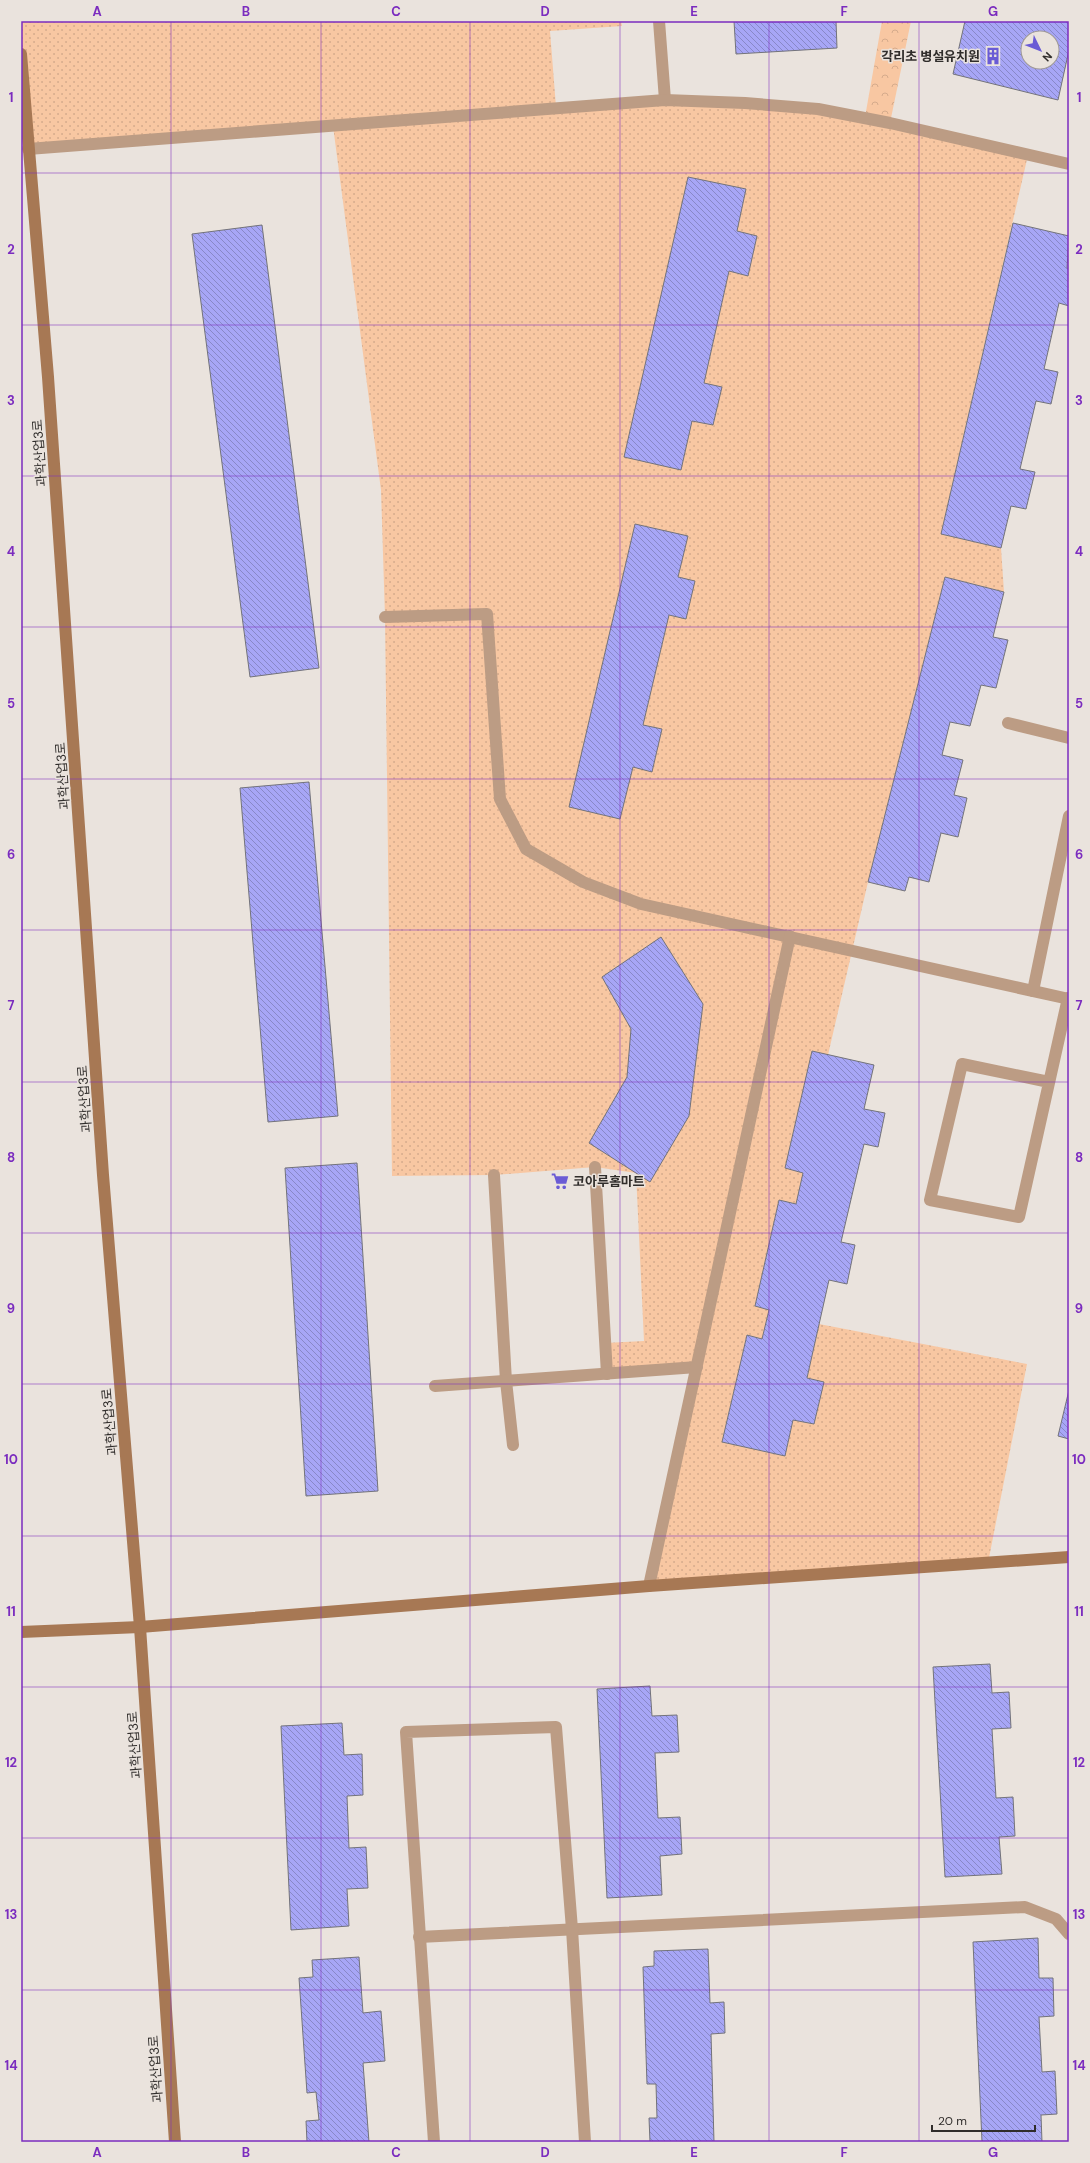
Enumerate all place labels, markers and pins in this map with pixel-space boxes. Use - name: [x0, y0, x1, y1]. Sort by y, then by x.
- building icon: 각리초 병설유치원: [983, 46, 1003, 66]
- place label: 각리초 병설유치원: [881, 48, 980, 65]
- supermarket icon: 코아루홈마트: [550, 1171, 570, 1191]
- place label: 코아루홈마트: [573, 1173, 645, 1190]

